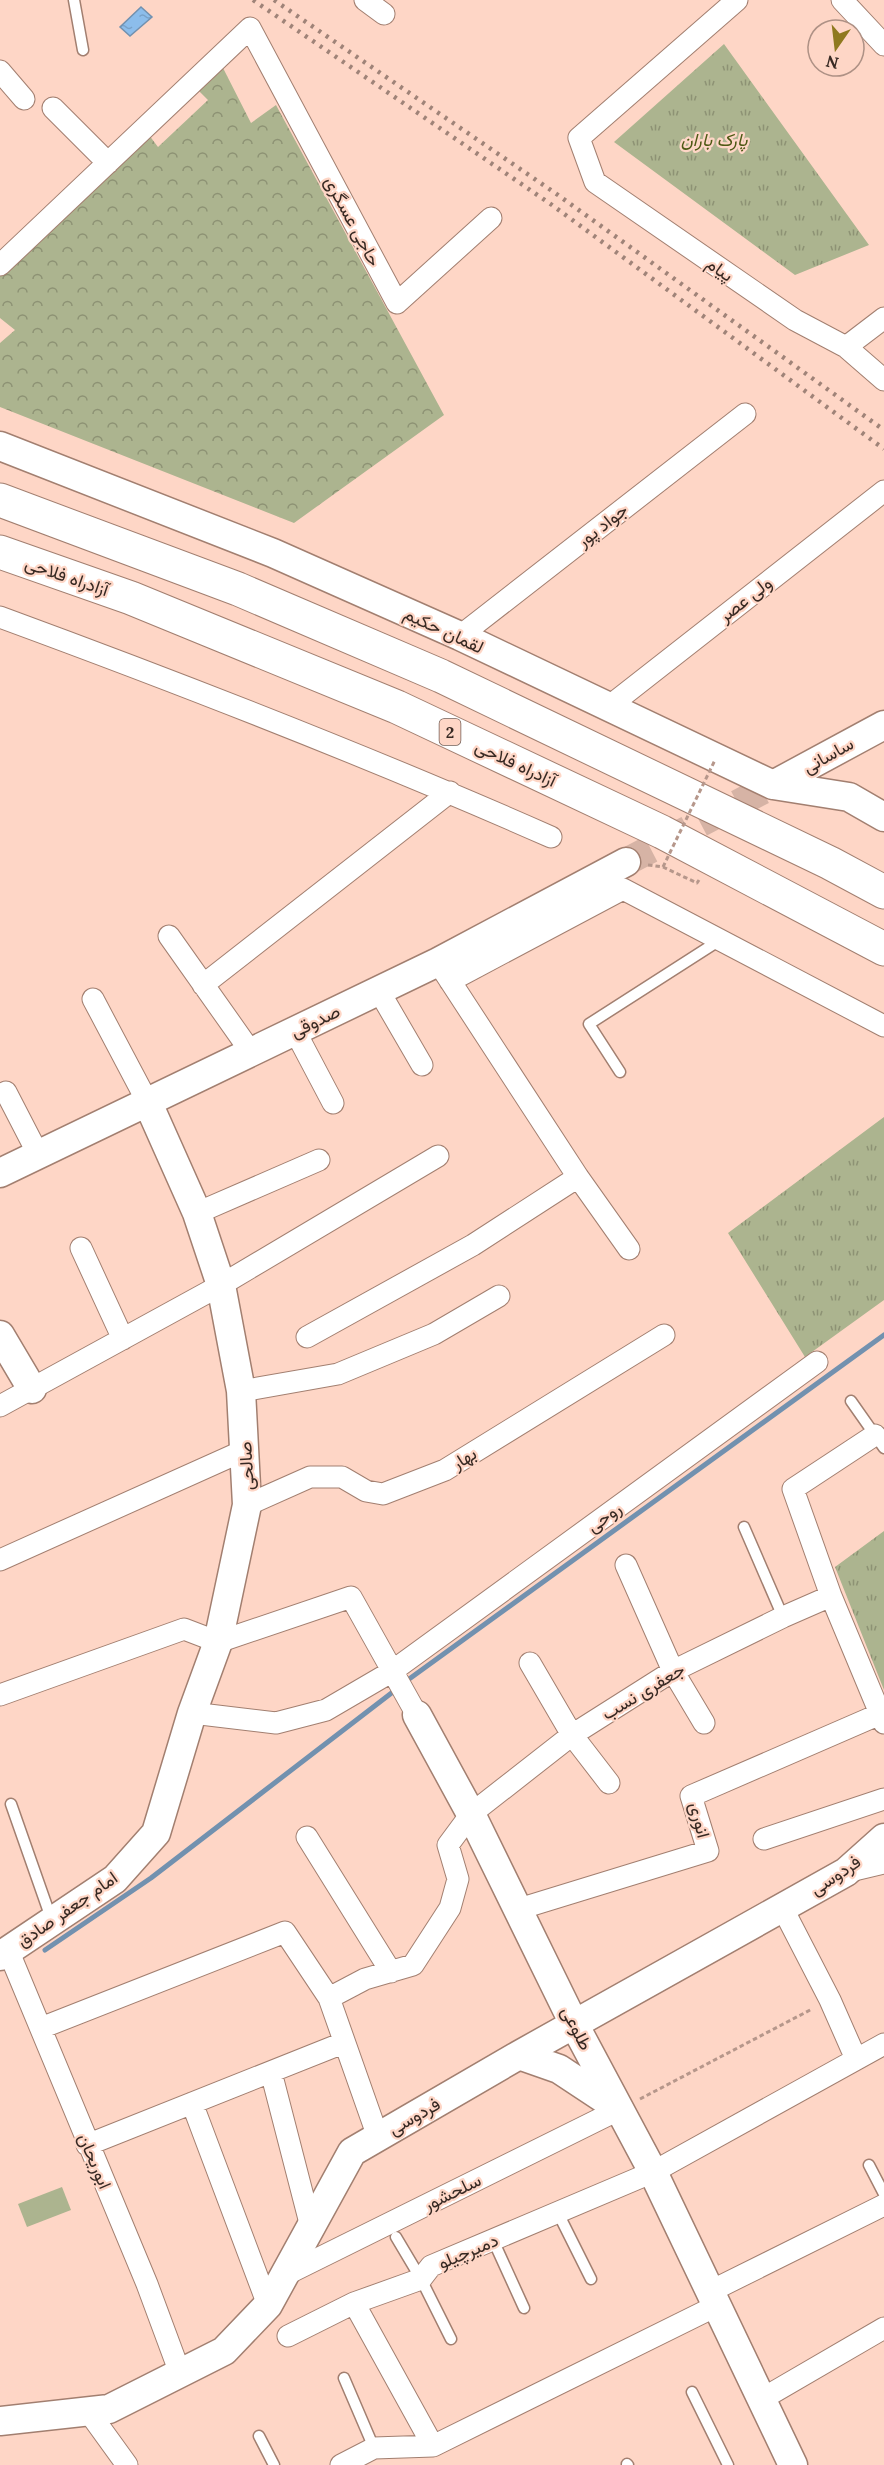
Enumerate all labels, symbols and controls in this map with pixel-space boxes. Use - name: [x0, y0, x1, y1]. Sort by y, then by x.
- north arrow: [806, 18, 866, 78]
- text: N: [824, 51, 841, 74]
- park label: پارک باران: [681, 128, 748, 152]
- street label: حاجی عسگری: [320, 172, 386, 270]
- street label: پیام: [701, 252, 738, 287]
- street label: جواد پور: [571, 498, 633, 553]
- street label: آزادراه فلاحی: [22, 551, 114, 602]
- street label: ولی عصر: [713, 571, 776, 628]
- street label: لقمان حکیم: [400, 602, 488, 659]
- road number: 2: [440, 719, 460, 745]
- street label: ساسانی: [799, 732, 857, 778]
- street label: آزادراه فلاحی: [472, 734, 562, 793]
- street label: صدوقی: [286, 999, 344, 1043]
- street label: صالحی: [233, 1441, 259, 1491]
- street label: بهار: [446, 1442, 481, 1475]
- street label: روحی: [582, 1497, 626, 1537]
- street label: جعفری نسب: [597, 1657, 689, 1725]
- street label: انوری: [684, 1800, 716, 1840]
- street label: فردوسی: [805, 1850, 865, 1900]
- street label: امام جعفر صادق: [12, 1866, 122, 1953]
- street label: طلوعی: [556, 2002, 598, 2054]
- street label: فردوسی: [384, 2092, 444, 2140]
- street label: ابوریحان: [73, 2130, 117, 2192]
- street label: سلحشور: [418, 2168, 485, 2216]
- street label: دمیرچیلو: [434, 2228, 502, 2275]

